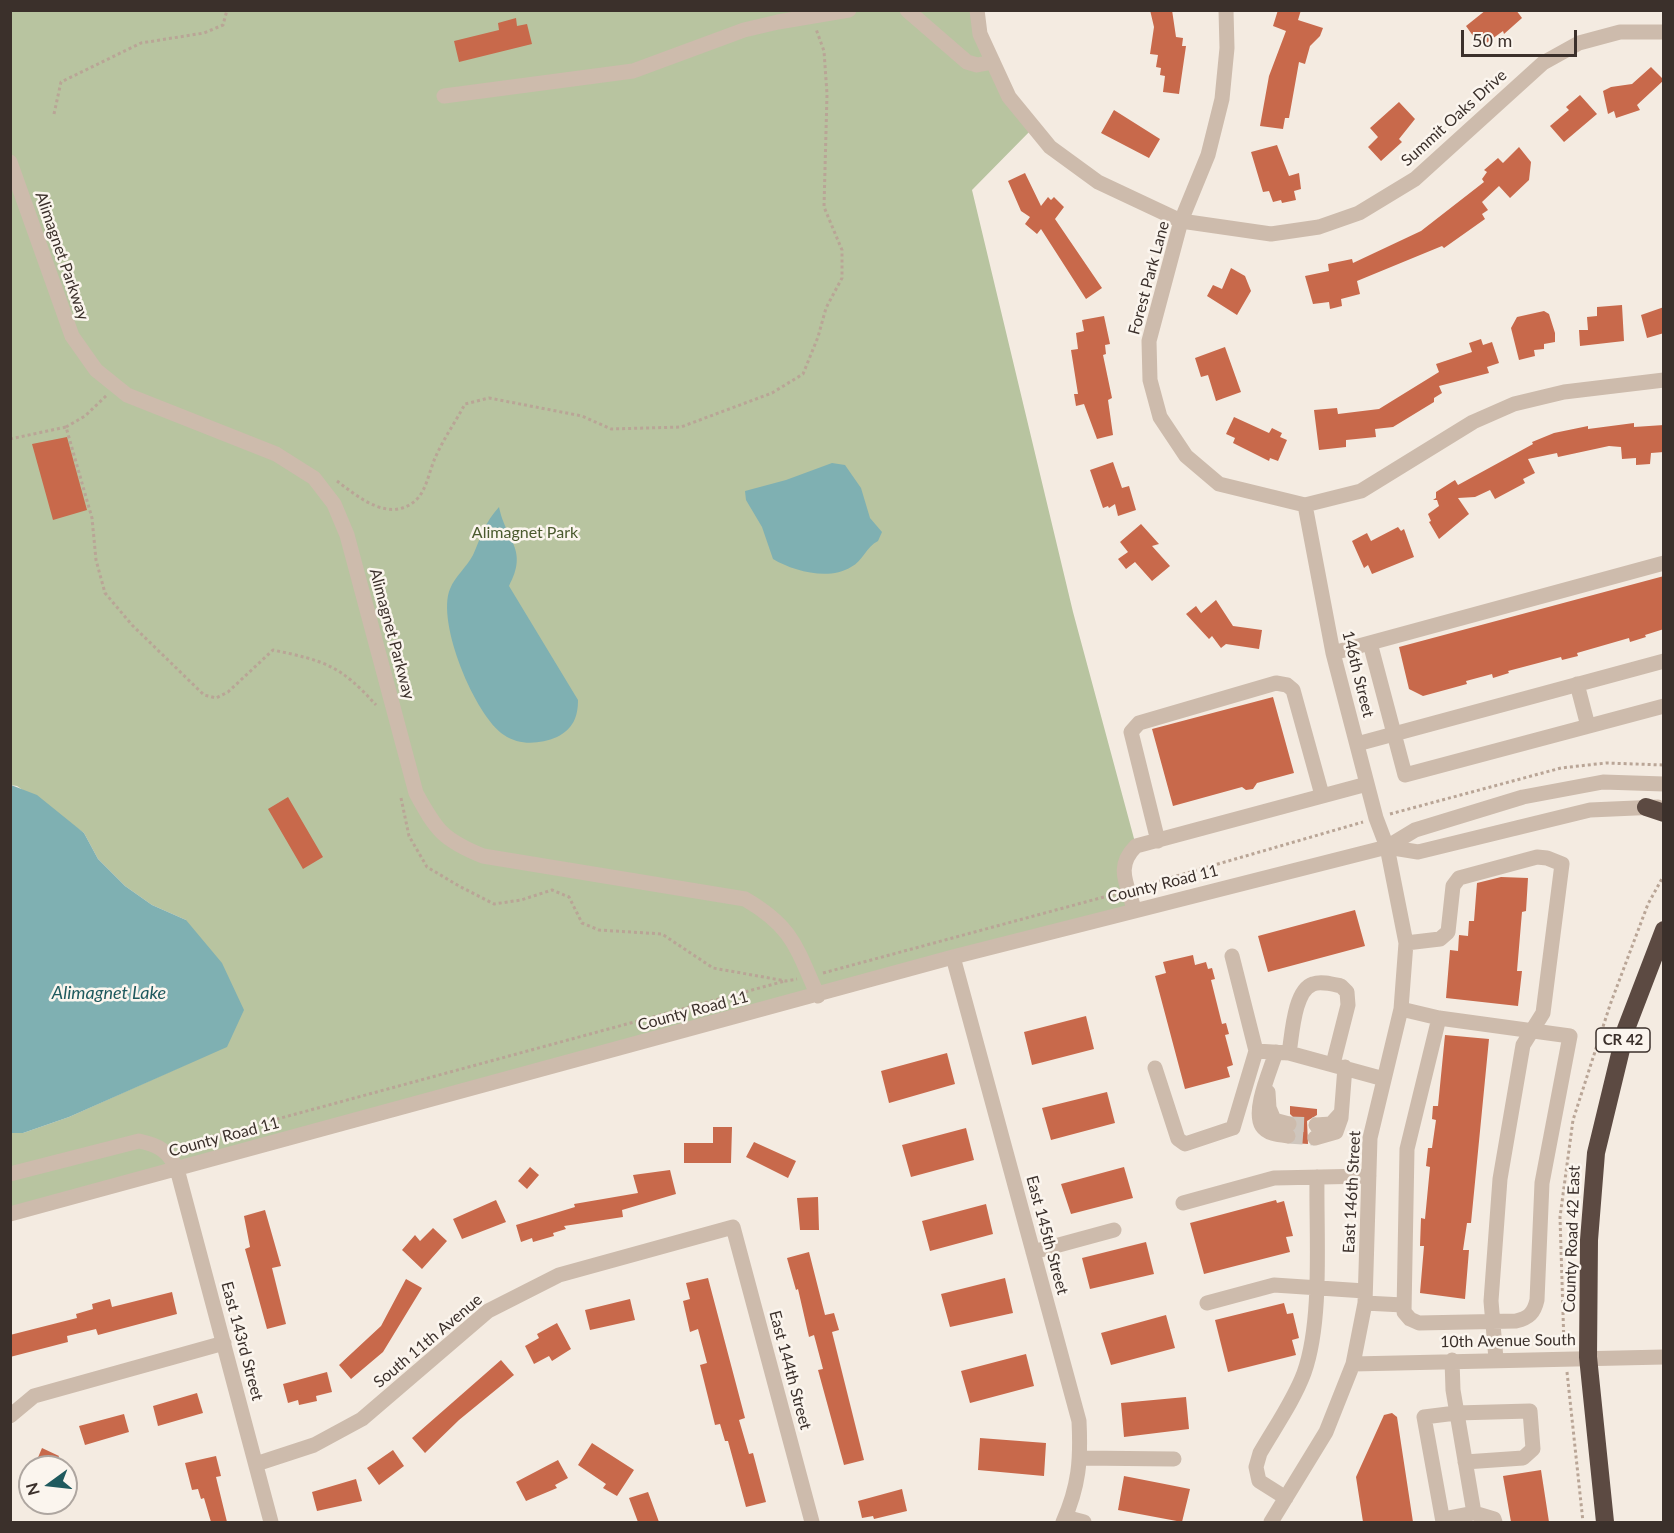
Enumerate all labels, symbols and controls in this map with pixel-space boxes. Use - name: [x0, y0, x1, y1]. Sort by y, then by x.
- scale bar: [1464, 18, 1580, 56]
- text: 50 m: [1472, 29, 1512, 51]
- street label: Summit Oaks Drive: [1397, 66, 1511, 170]
- street label: Alimagnet Parkway: [31, 189, 93, 323]
- street label: Forest Park Lane: [1125, 219, 1173, 337]
- park label: Alimagnet Park: [472, 523, 578, 543]
- street label: Alimagnet Parkway: [365, 566, 419, 702]
- street label: 146th Street: [1338, 629, 1378, 719]
- street label: County Road 11: [1106, 861, 1220, 907]
- water label: Alimagnet Lake: [52, 982, 166, 1004]
- street label: County Road 11: [636, 987, 750, 1035]
- road number: CR 42: [1596, 1028, 1650, 1052]
- street label: County Road 11: [167, 1113, 281, 1161]
- street label: East 146th Street: [1339, 1130, 1365, 1254]
- street label: County Road 42 East: [1560, 1165, 1584, 1313]
- street label: East 145th Street: [1022, 1173, 1072, 1297]
- street label: East 143rd Street: [217, 1279, 267, 1403]
- street label: South 11th Avenue: [370, 1290, 486, 1392]
- street label: East 144th Street: [765, 1308, 815, 1432]
- street label: 10th Avenue South: [1440, 1330, 1576, 1352]
- north arrow: [18, 1455, 78, 1515]
- text: N: [21, 1481, 43, 1498]

